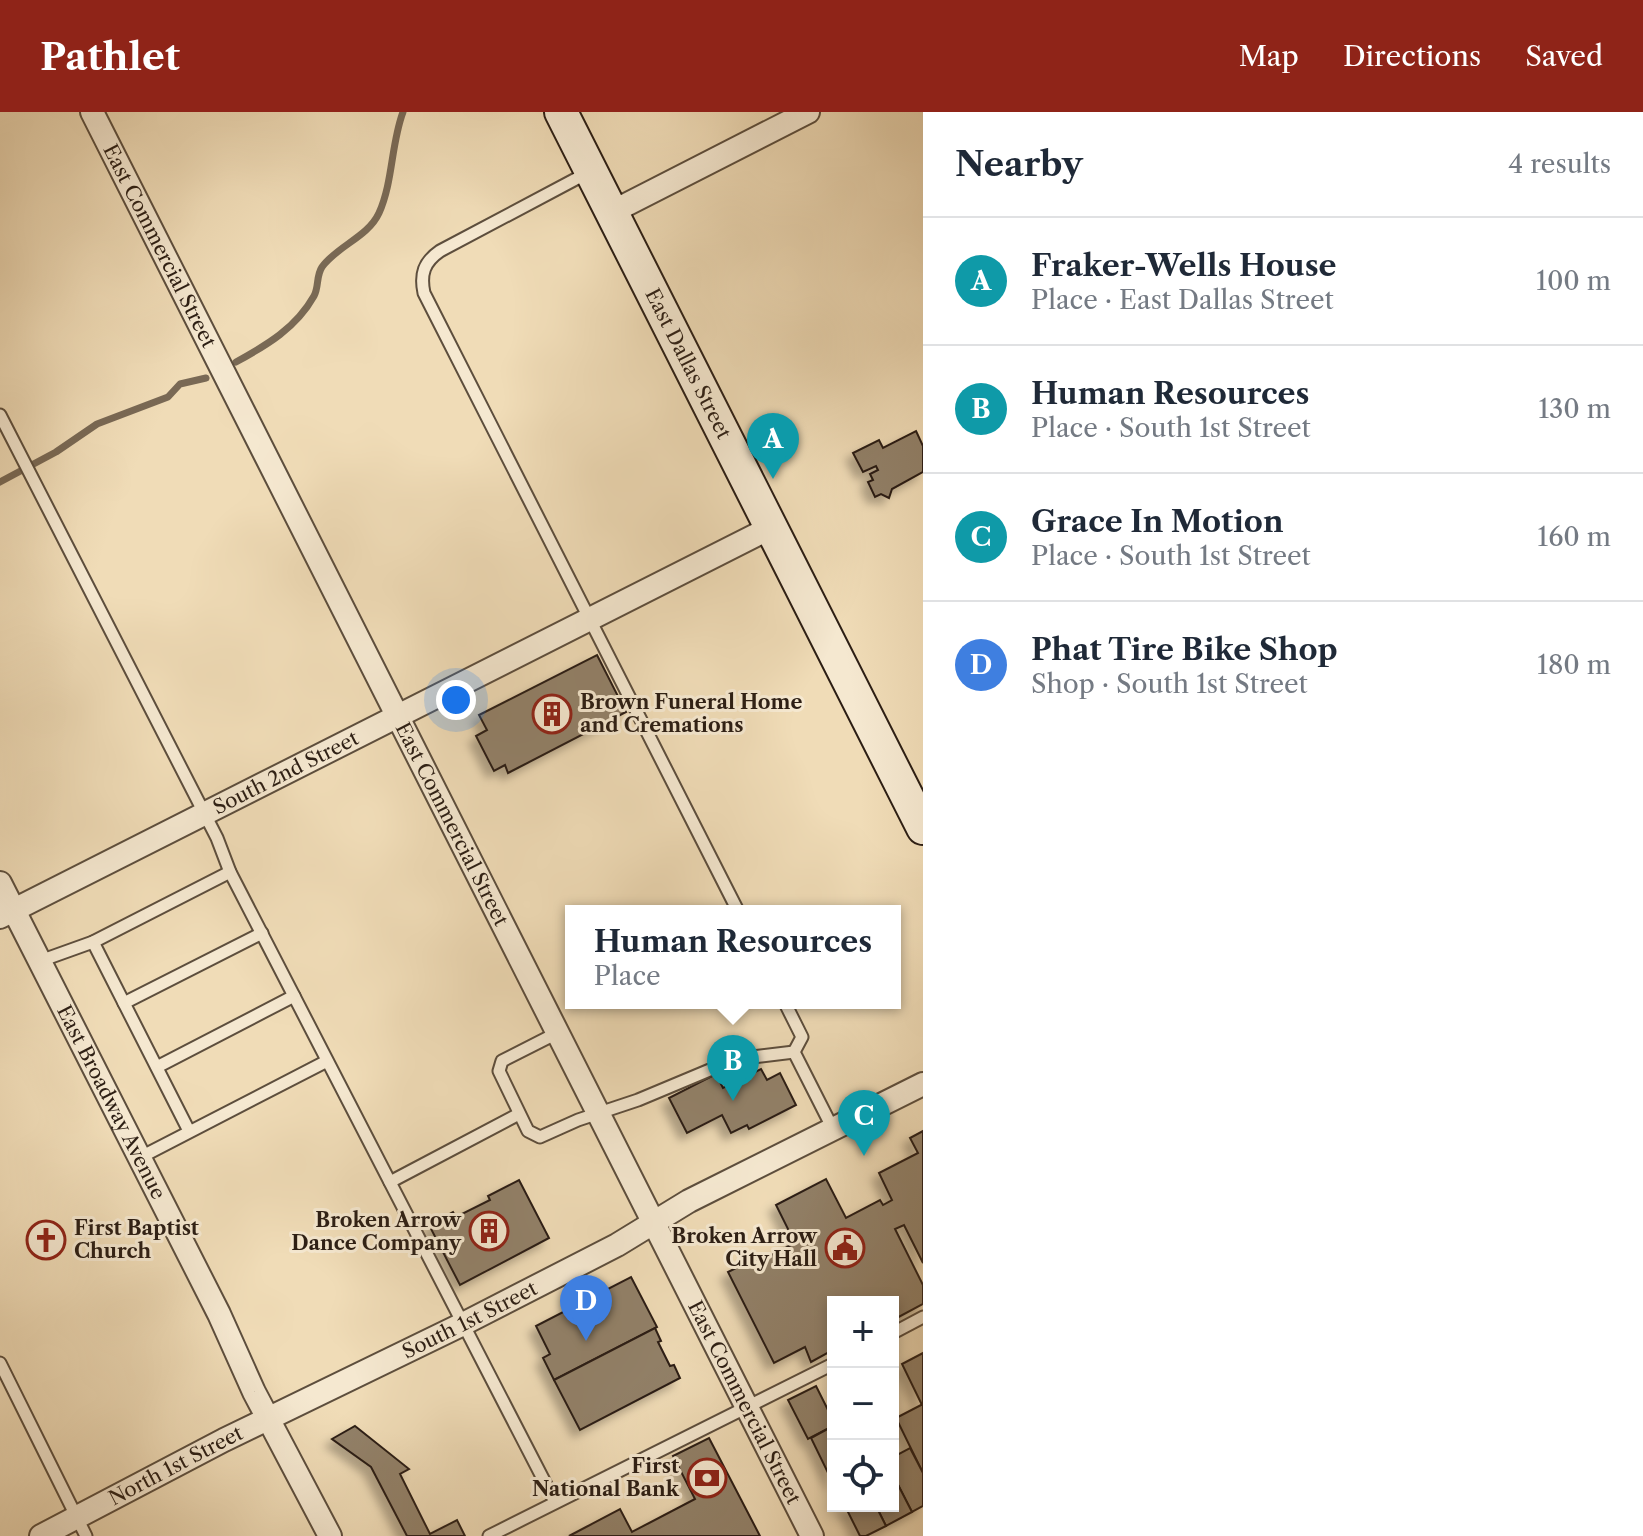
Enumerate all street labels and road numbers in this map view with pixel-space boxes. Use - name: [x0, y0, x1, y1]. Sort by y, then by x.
- street label: East Commercial Street: [98, 140, 221, 352]
- street label: East Dallas Street: [640, 284, 736, 443]
- street label: East Commercial Street: [391, 718, 514, 930]
- street label: South 2nd Street: [209, 726, 362, 819]
- street label: East Broadway Avenue: [52, 1001, 171, 1203]
- street label: South 1st Street: [398, 1276, 541, 1364]
- street label: East Commercial Street: [683, 1297, 806, 1508]
- street label: North 1st Street: [105, 1421, 247, 1510]

